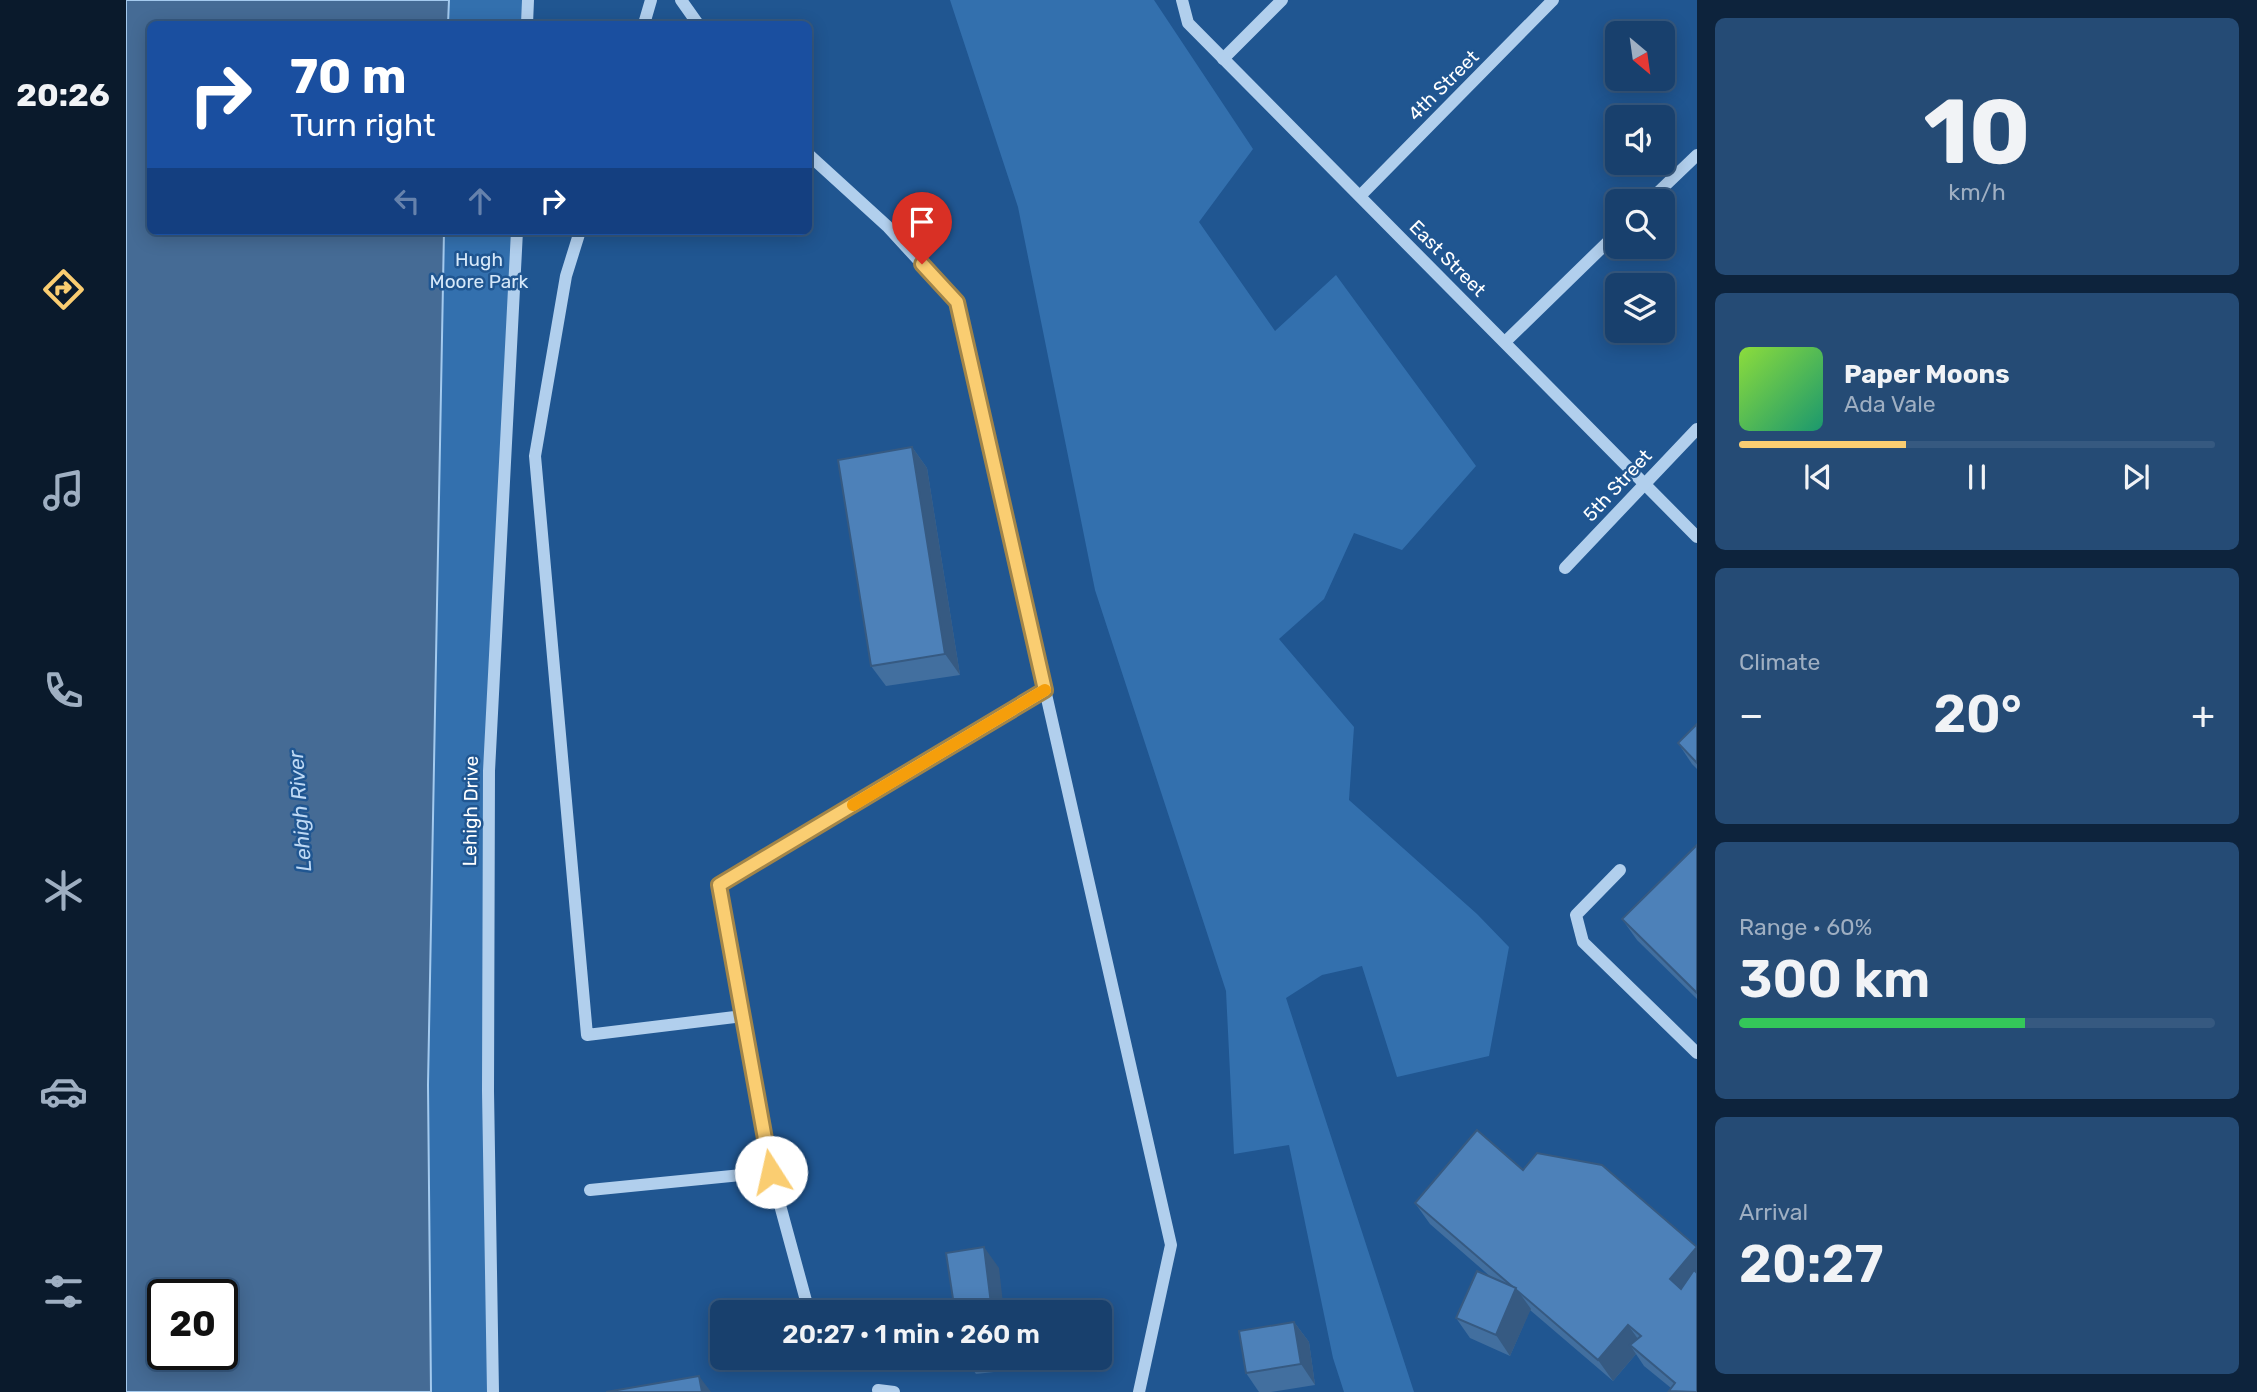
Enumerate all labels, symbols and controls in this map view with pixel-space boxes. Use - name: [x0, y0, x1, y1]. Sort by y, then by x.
- north arrow: [1605, 21, 1675, 91]
- map controls: [1605, 21, 1675, 343]
- street label: 4th Street: [1403, 45, 1484, 125]
- text: 70 m: [290, 47, 407, 105]
- icon: right: [175, 49, 266, 140]
- text: 20:26: [16, 76, 110, 114]
- text: 10: [1923, 78, 2031, 186]
- button: sound: [1605, 105, 1675, 175]
- text: Turn right: [290, 106, 435, 144]
- text: km/h: [1948, 178, 2006, 206]
- icon: left: [388, 182, 426, 220]
- icon: ahead: [461, 182, 499, 220]
- icon: right: [534, 182, 572, 220]
- button: search: [1605, 189, 1675, 259]
- pin: [892, 192, 952, 264]
- icon: arrive: [903, 203, 941, 241]
- street label: East Street: [1405, 215, 1491, 302]
- park label: Hugh Moore Park: [430, 248, 529, 293]
- icon: directions: [39, 265, 88, 314]
- button: layers: [1605, 273, 1675, 343]
- text: Paper Moons: [1844, 359, 2010, 390]
- text: Ada Vale: [1844, 390, 1936, 418]
- street label: 5th Street: [1578, 444, 1657, 526]
- icon: previous: [1799, 458, 1837, 496]
- icon: pause: [1958, 458, 1996, 496]
- icon: next: [2117, 458, 2155, 496]
- icon: music: [39, 466, 88, 515]
- text: Climate: [1739, 648, 1820, 676]
- icon: phone: [39, 666, 88, 715]
- text: 20°: [1933, 683, 2022, 745]
- text: −: [1739, 692, 1764, 738]
- text: +: [2191, 692, 2215, 738]
- water label: Lehigh River: [283, 749, 316, 872]
- street label: Lehigh Drive: [458, 756, 483, 867]
- icon: climate: [39, 866, 88, 915]
- text: Range · 60%: [1739, 913, 1872, 941]
- text: 300 km: [1739, 948, 1930, 1010]
- icon: car: [39, 1067, 88, 1116]
- position arrow: [734, 1135, 808, 1209]
- text: Arrival: [1739, 1198, 1808, 1226]
- text: 20:27: [1739, 1233, 1883, 1295]
- icon: filters: [39, 1267, 88, 1316]
- speed limit sign: 20: [147, 1279, 238, 1370]
- text: 20:27 · 1 min · 260 m: [782, 1319, 1040, 1350]

